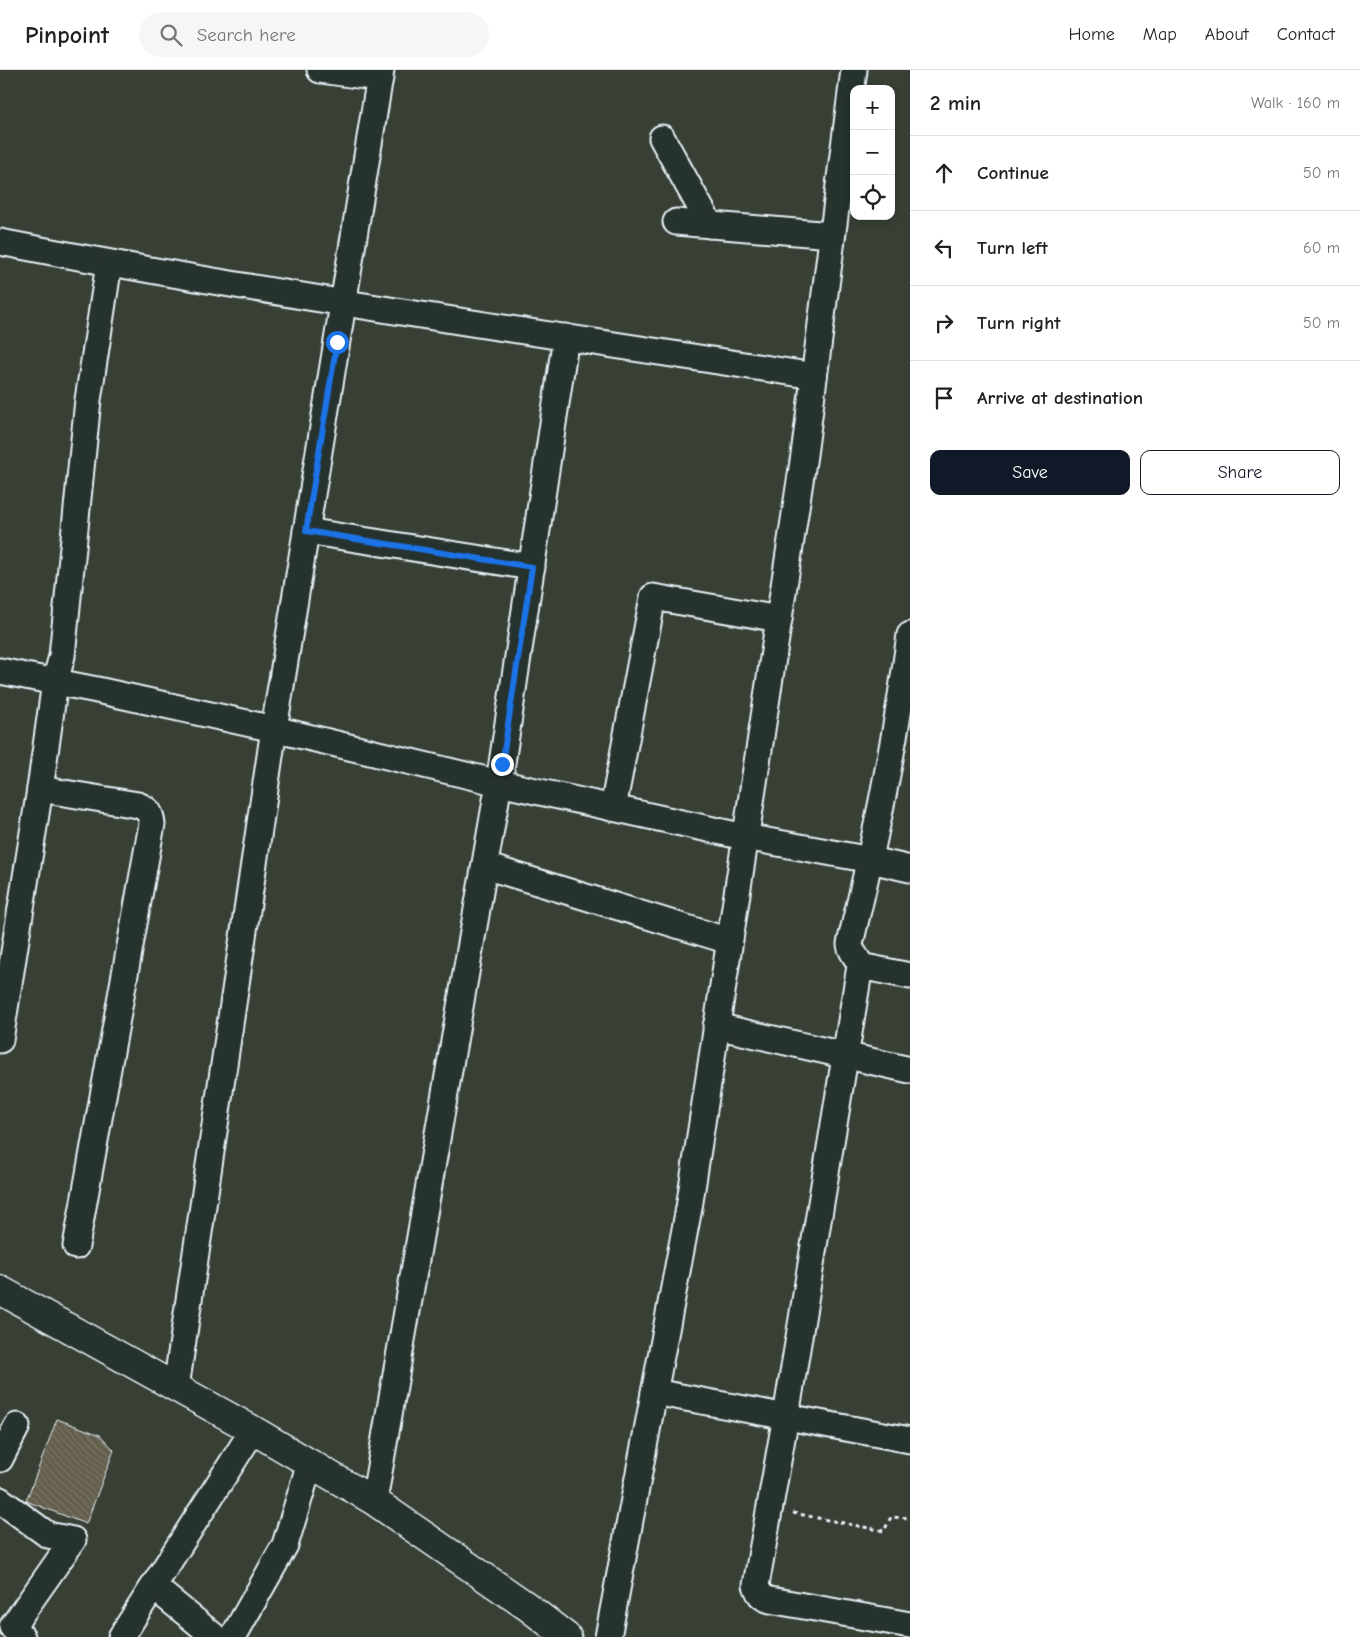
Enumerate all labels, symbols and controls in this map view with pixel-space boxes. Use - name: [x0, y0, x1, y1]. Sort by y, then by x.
- search box: [139, 12, 489, 57]
- text: Pinpoint: [25, 21, 109, 49]
- icon: search: [157, 21, 185, 49]
- text: Search here: [197, 24, 296, 46]
- text: Home: [1068, 24, 1115, 45]
- text: Map: [1143, 24, 1177, 45]
- text: About: [1205, 24, 1249, 45]
- text: Contact: [1277, 24, 1335, 45]
- map controls: [850, 85, 895, 220]
- button: +: [850, 85, 895, 130]
- text: 2 min: [930, 91, 981, 115]
- text: Walk · 160 m: [1251, 94, 1340, 112]
- button: −: [850, 130, 895, 175]
- icon: ahead: [930, 159, 958, 187]
- text: Continue: [977, 162, 1049, 184]
- text: 50 m: [1303, 164, 1340, 182]
- button: locate: [850, 175, 895, 220]
- icon: left: [930, 234, 958, 262]
- text: Turn left: [977, 237, 1048, 259]
- text: 60 m: [1303, 239, 1340, 257]
- icon: right: [930, 309, 958, 337]
- text: Turn right: [977, 312, 1061, 334]
- text: 50 m: [1303, 314, 1340, 332]
- route start: [326, 331, 349, 354]
- icon: arrive: [930, 384, 958, 412]
- text: Arrive at destination: [977, 387, 1143, 409]
- button: Save: [930, 450, 1130, 495]
- button: Share: [1140, 450, 1340, 495]
- route end: [491, 753, 514, 776]

